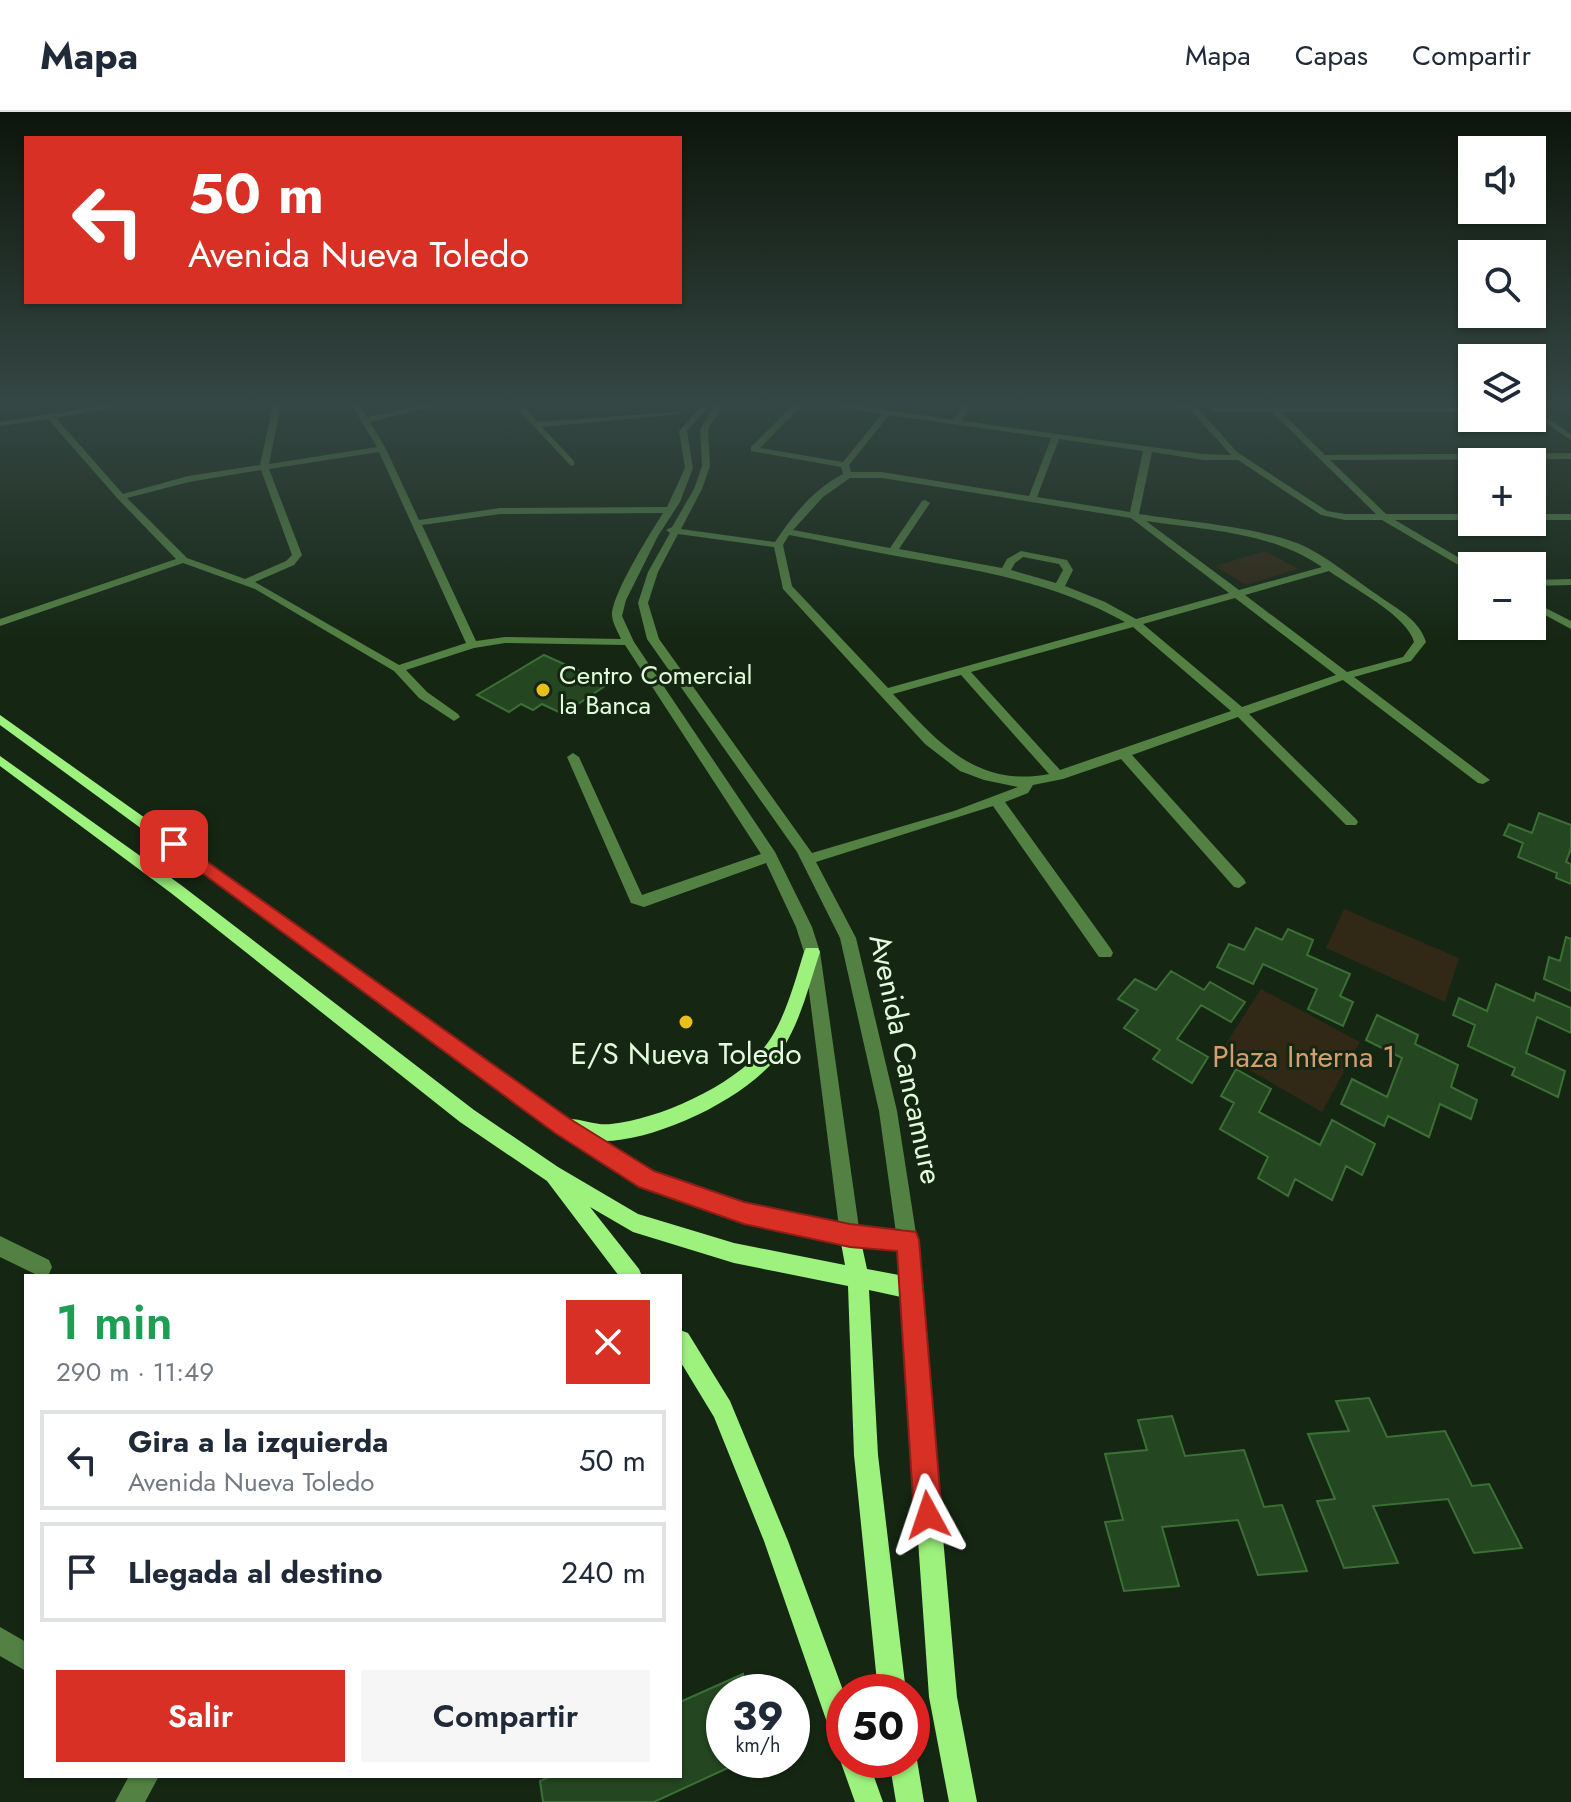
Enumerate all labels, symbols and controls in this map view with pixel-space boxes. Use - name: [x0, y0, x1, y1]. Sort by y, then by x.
- text: Mapa: [40, 28, 138, 83]
- text: Mapa: [1185, 35, 1251, 76]
- text: Capas: [1295, 35, 1368, 76]
- text: Compartir: [1412, 35, 1531, 76]
- map controls: [1458, 136, 1546, 640]
- button: sound: [1458, 136, 1546, 224]
- text: 50 m: [188, 153, 324, 234]
- icon: left: [56, 168, 160, 272]
- text: Avenida Nueva Toledo: [188, 228, 529, 280]
- button: search: [1458, 240, 1546, 328]
- button: layers: [1458, 344, 1546, 432]
- button: +: [1458, 448, 1546, 536]
- button: −: [1458, 552, 1546, 640]
- place label: Centro Comercial la Banca: [559, 656, 753, 724]
- marker: Centro Comercial la Banca: [534, 681, 552, 699]
- pin: [140, 810, 208, 878]
- icon: arrive: [152, 822, 196, 866]
- street label: Avenida Cancamure: [859, 930, 953, 1188]
- marker: E/S Nueva Toledo: [677, 1013, 695, 1031]
- place label: E/S Nueva Toledo: [570, 1032, 802, 1075]
- park label: Plaza Interna 1: [1212, 1035, 1396, 1078]
- text: 1 min: [56, 1288, 173, 1357]
- button: close: [566, 1300, 650, 1384]
- text: 290 m · 11:49: [56, 1353, 214, 1391]
- text: Gira a la izquierda: [128, 1420, 388, 1463]
- icon: left: [60, 1438, 104, 1482]
- text: 50 m: [579, 1439, 646, 1482]
- text: Avenida Nueva Toledo: [128, 1463, 374, 1501]
- position arrow: [886, 1473, 970, 1557]
- icon: arrive: [60, 1550, 104, 1594]
- text: Llegada al destino: [128, 1551, 383, 1594]
- text: 240 m: [561, 1551, 646, 1594]
- button: Salir: [56, 1670, 345, 1762]
- button: Compartir: [361, 1670, 650, 1762]
- speed limit sign: 50: [826, 1674, 930, 1778]
- text: 39: [732, 1687, 784, 1745]
- text: km/h: [735, 1731, 781, 1760]

